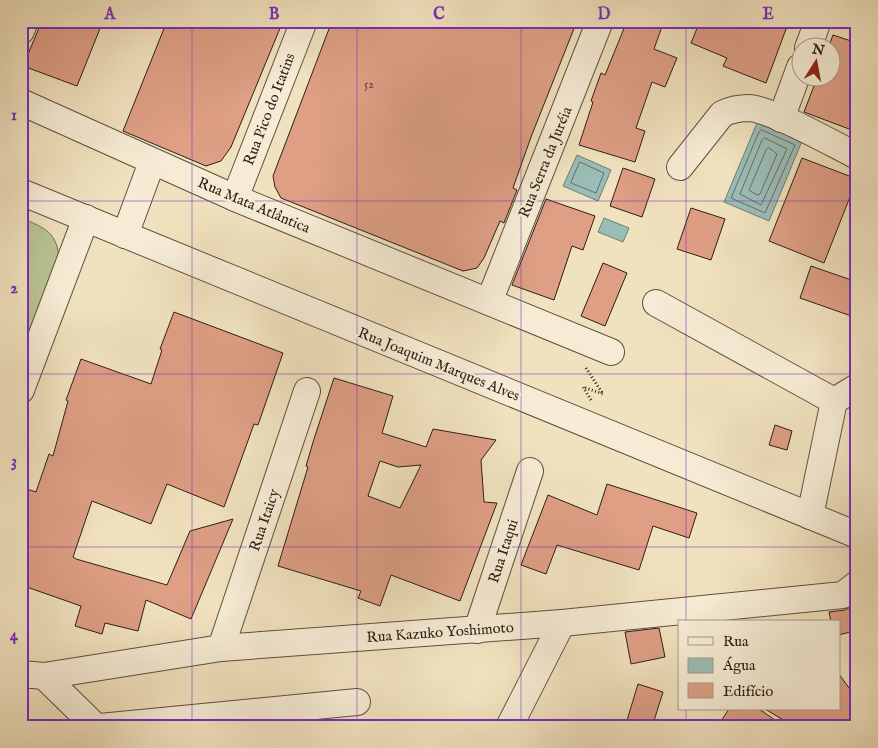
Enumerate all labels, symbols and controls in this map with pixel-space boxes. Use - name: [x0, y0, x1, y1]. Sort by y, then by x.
- text: A: [104, 5, 117, 25]
- text: B: [269, 5, 280, 25]
- text: C: [433, 5, 445, 25]
- text: D: [598, 5, 611, 25]
- text: E: [762, 5, 774, 25]
- north arrow: [790, 38, 840, 88]
- text: N: [810, 40, 826, 60]
- street label: Rua Pico do Itatins: [239, 50, 300, 168]
- house number: 52: [364, 77, 374, 92]
- street label: Rua Serra da Juréia: [514, 103, 577, 221]
- text: 1: [11, 106, 17, 126]
- street label: Rua Mata Atlântica: [195, 173, 313, 238]
- text: 2: [10, 279, 18, 299]
- street label: Rua Joaquim Marques Alves: [355, 323, 522, 406]
- text: 3: [11, 452, 17, 472]
- street label: Rua Itaicy: [245, 486, 284, 554]
- street label: Rua Itaqui: [484, 517, 523, 585]
- street label: Rua Kazuko Yoshimoto: [366, 618, 514, 647]
- legend: [678, 620, 840, 710]
- text: 4: [10, 626, 19, 646]
- text: Rua: [723, 632, 749, 651]
- text: Água: [722, 656, 756, 675]
- text: Edifício: [723, 682, 773, 701]

